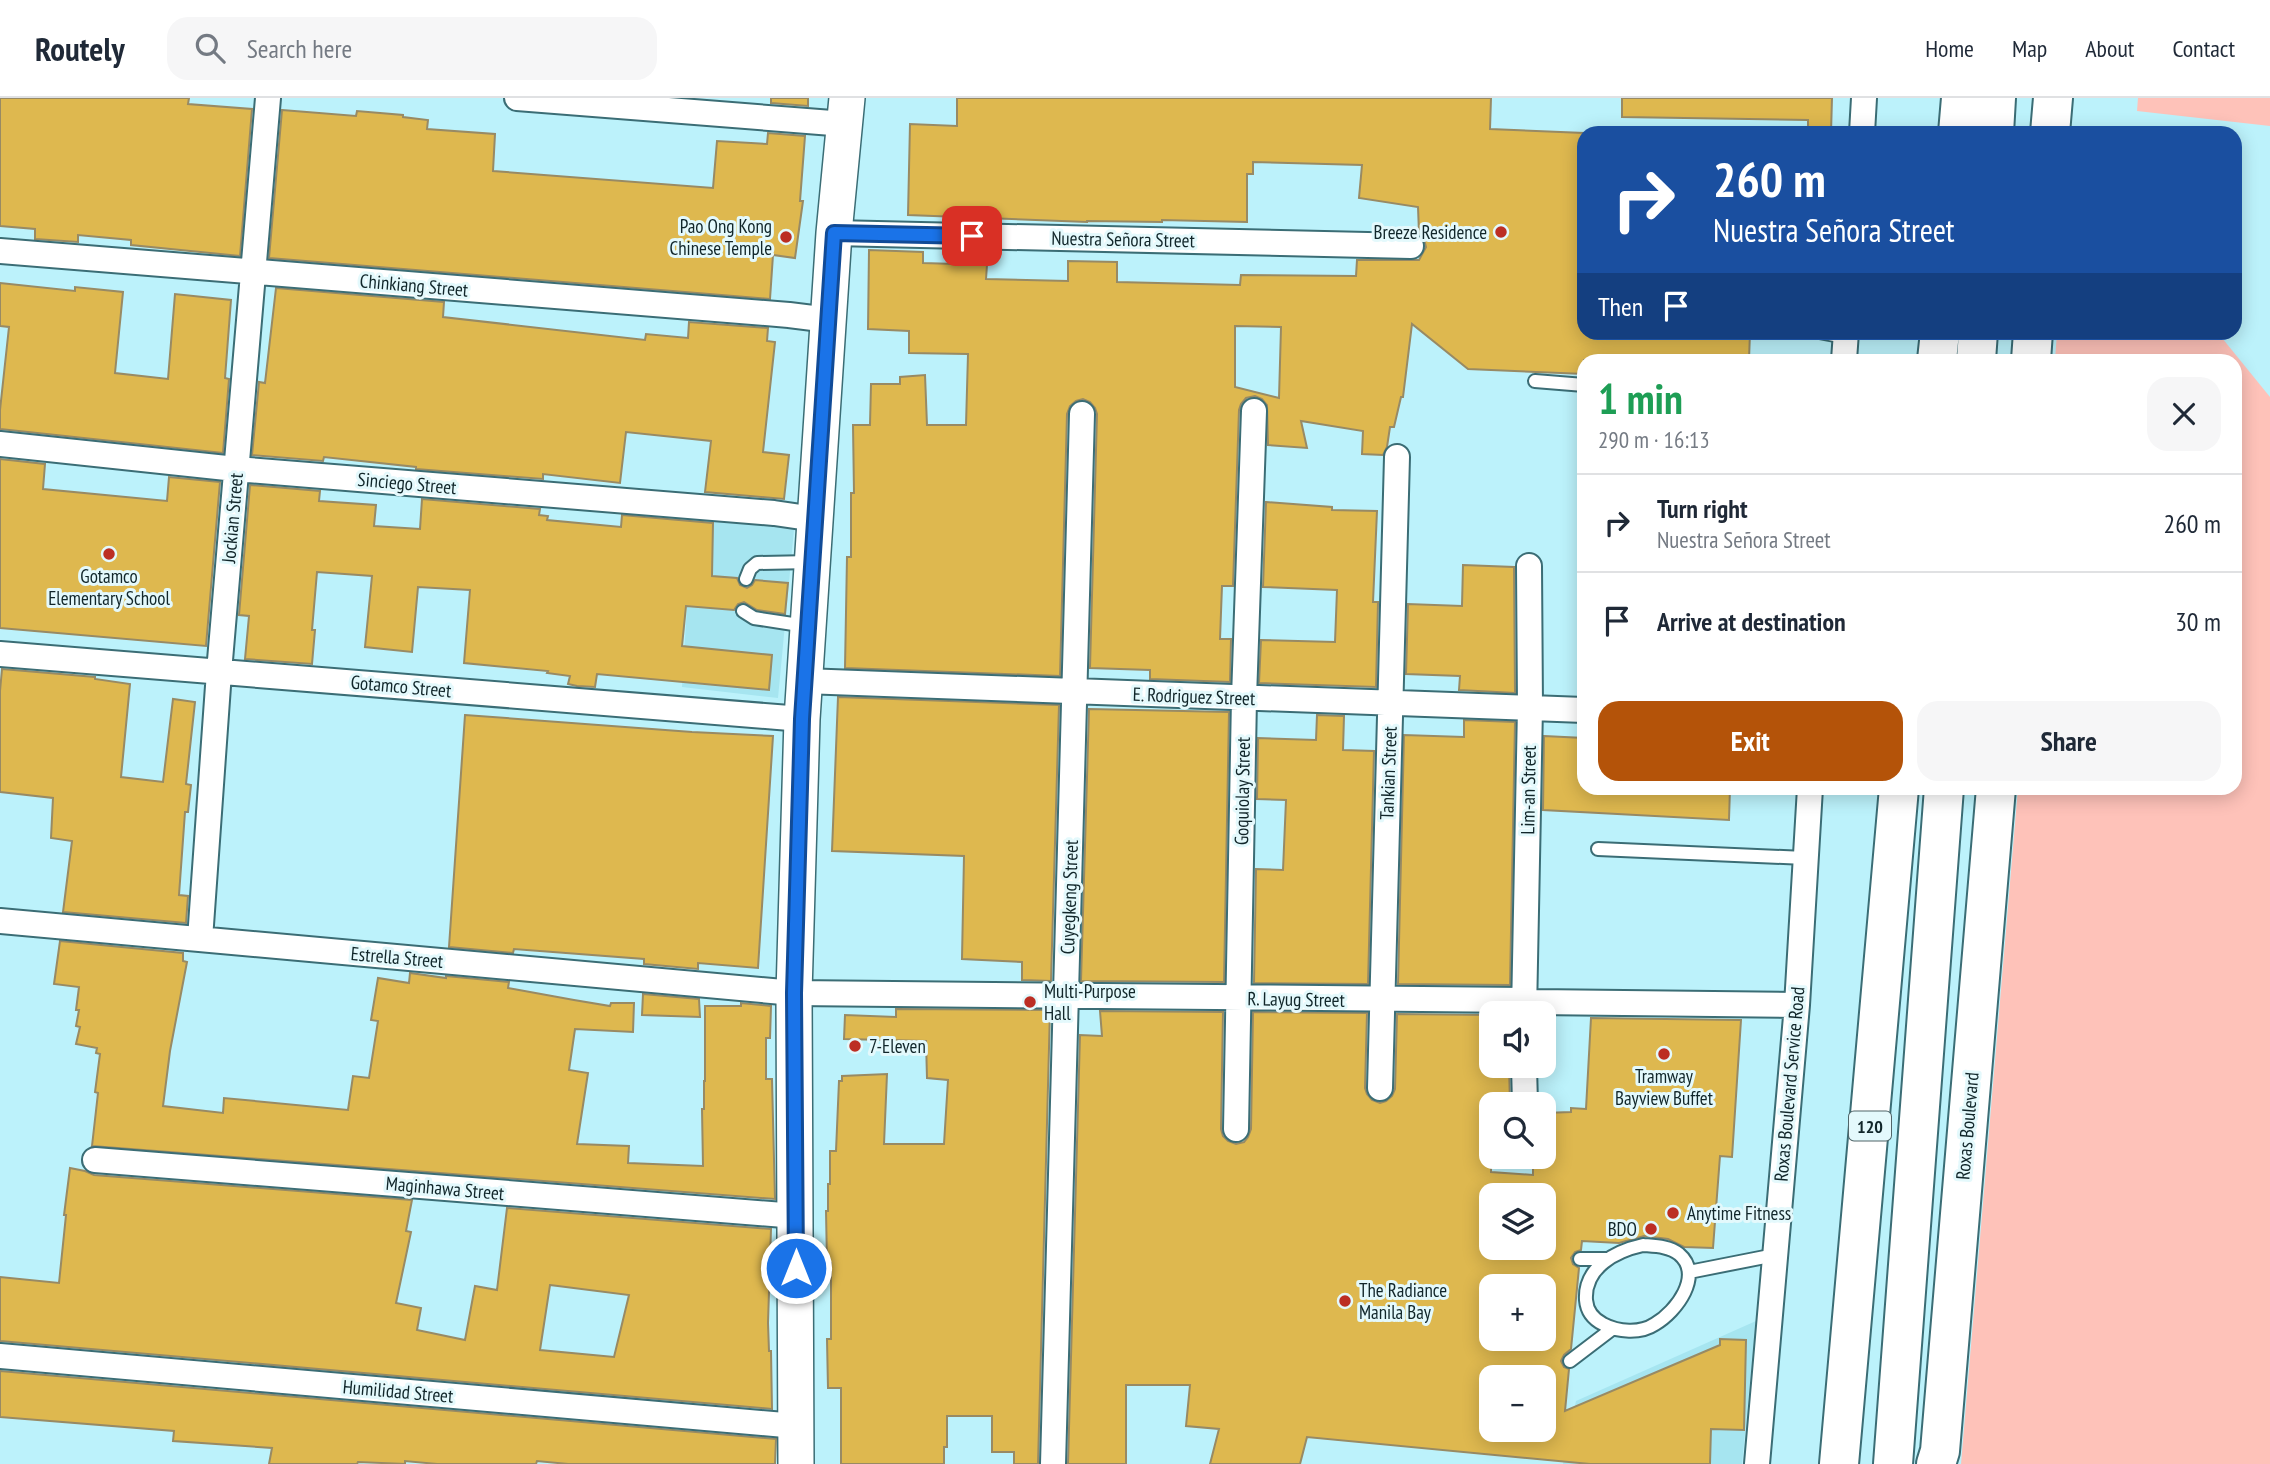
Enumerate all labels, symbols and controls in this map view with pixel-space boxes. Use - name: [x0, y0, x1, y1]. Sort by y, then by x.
- search box: [167, 17, 657, 80]
- text: Routely: [35, 27, 125, 70]
- icon: search: [191, 29, 229, 67]
- text: Search here: [247, 32, 352, 65]
- text: Home: [1925, 33, 1974, 64]
- text: Map: [2012, 33, 2047, 64]
- text: About: [2085, 33, 2134, 64]
- text: Contact: [2172, 33, 2235, 64]
- text: 260 m: [1713, 147, 1826, 211]
- icon: right: [1598, 154, 1689, 245]
- pin: [942, 206, 1002, 266]
- text: Nuestra Señora Street: [1713, 209, 1955, 251]
- place label: Pao Ong Kong Chinese Temple: [670, 214, 772, 260]
- icon: arrive: [953, 217, 991, 255]
- place label: Breeze Residence: [1373, 220, 1487, 244]
- marker: Breeze Residence: [1493, 224, 1509, 240]
- street label: Nuestra Señora Street: [1051, 226, 1196, 252]
- marker: Pao Ong Kong Chinese Temple: [778, 229, 794, 245]
- street label: Chinkiang Street: [359, 268, 470, 302]
- icon: arrive: [1657, 287, 1695, 325]
- text: Then: [1598, 290, 1643, 323]
- text: 1 min: [1598, 371, 1683, 426]
- button: close: [2147, 377, 2221, 451]
- text: 290 m · 16:13: [1598, 425, 1710, 454]
- street label: Sinciego Street: [357, 467, 458, 499]
- street label: Jockian Street: [216, 471, 248, 565]
- text: Turn right: [1657, 492, 1748, 525]
- icon: right: [1598, 504, 1636, 542]
- text: 260 m: [2163, 507, 2221, 540]
- text: Nuestra Señora Street: [1657, 525, 1831, 554]
- marker: Gotamco Elementary School: [101, 546, 117, 562]
- place label: Gotamco Elementary School: [48, 564, 170, 610]
- icon: arrive: [1598, 602, 1636, 640]
- text: Arrive at destination: [1657, 605, 1846, 638]
- text: 30 m: [2175, 605, 2221, 638]
- street label: Gotamco Street: [350, 670, 453, 702]
- street label: E. Rodriguez Street: [1132, 682, 1256, 710]
- button: Exit: [1598, 701, 1903, 781]
- button: Share: [1917, 701, 2221, 781]
- street label: Tankian Street: [1374, 725, 1402, 820]
- street label: Goquiolay Street: [1229, 736, 1255, 845]
- street label: Lim-an Street: [1515, 744, 1541, 835]
- street label: Cuyegkeng Street: [1055, 839, 1083, 955]
- street label: Estrella Street: [350, 941, 445, 973]
- place label: Multi-Purpose Hall: [1044, 979, 1136, 1025]
- street label: R. Layug Street: [1247, 986, 1346, 1012]
- street label: Roxas Boulevard Service Road: [1769, 986, 1809, 1182]
- marker: Multi-Purpose Hall: [1022, 994, 1038, 1010]
- map controls: [1479, 1001, 1556, 1442]
- button: sound: [1479, 1001, 1556, 1078]
- place label: 7-Eleven: [869, 1034, 926, 1058]
- marker: 7-Eleven: [847, 1038, 863, 1054]
- marker: Tramway Bayview Buffet: [1656, 1046, 1672, 1062]
- place label: Tramway Bayview Buffet: [1615, 1064, 1714, 1110]
- street label: Roxas Boulevard: [1950, 1071, 1984, 1181]
- button: search: [1479, 1092, 1556, 1169]
- road number: 120: [1849, 1112, 1891, 1140]
- street label: Maginhawa Street: [385, 1171, 506, 1205]
- button: layers: [1479, 1183, 1556, 1260]
- place label: Anytime Fitness: [1687, 1201, 1791, 1225]
- marker: Anytime Fitness: [1665, 1205, 1681, 1221]
- place label: BDO: [1608, 1217, 1637, 1241]
- marker: BDO: [1643, 1221, 1659, 1237]
- position arrow: [759, 1231, 833, 1305]
- button: +: [1479, 1274, 1556, 1351]
- place label: The Radiance Manila Bay: [1359, 1278, 1447, 1324]
- marker: The Radiance Manila Bay: [1337, 1293, 1353, 1309]
- button: −: [1479, 1365, 1556, 1442]
- street label: Humilidad Street: [342, 1374, 455, 1408]

